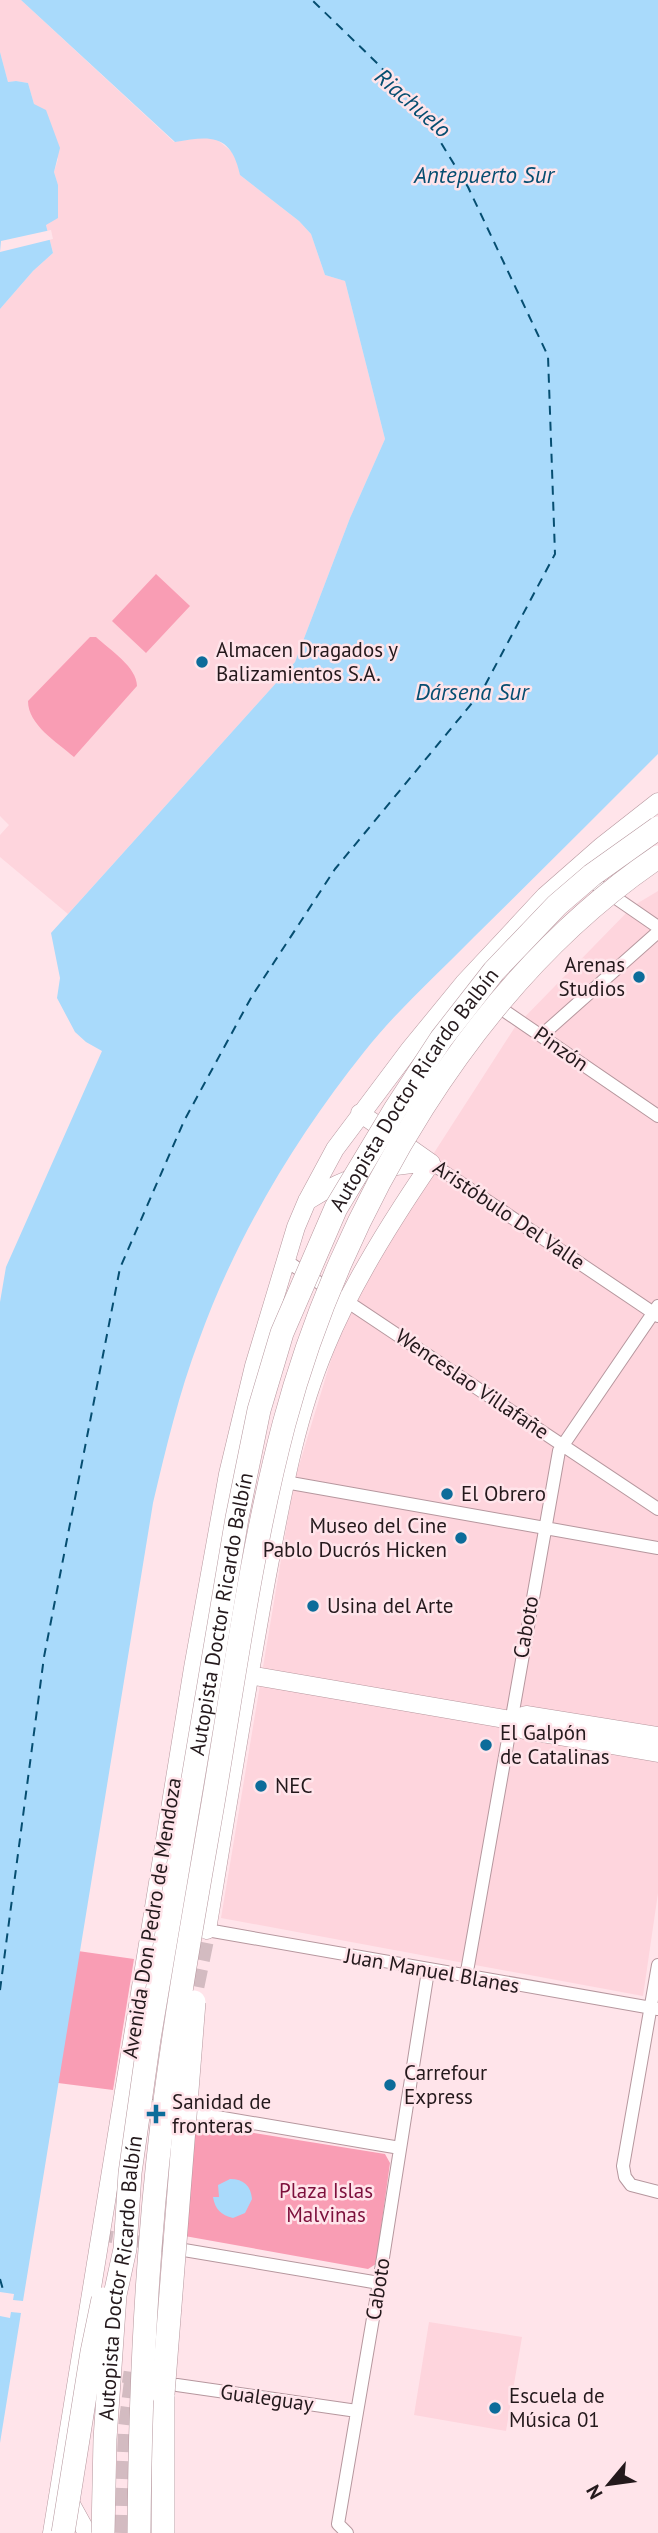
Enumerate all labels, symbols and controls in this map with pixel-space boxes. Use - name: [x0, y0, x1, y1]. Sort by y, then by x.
- water label: Riachuelo: [369, 62, 457, 144]
- water label: Antepuerto Sur: [413, 160, 555, 189]
- place label: Almacen Dragados y Balizamientos S.A.: [216, 636, 398, 687]
- marker: Almacen Dragados y Balizamientos S.A.: [194, 654, 210, 670]
- water label: Dársena Sur: [415, 677, 530, 706]
- place label: Arenas Studios: [558, 951, 625, 1002]
- street label: Autopista Doctor Ricardo Balbín: [323, 962, 504, 1216]
- marker: Arenas Studios: [631, 969, 647, 985]
- street label: Pinzón: [529, 1020, 594, 1077]
- street label: Aristóbulo Del Valle: [428, 1154, 590, 1275]
- street label: Wenceslao Villafañe: [390, 1322, 554, 1445]
- street label: Autopista Doctor Ricardo Balbín: [183, 1470, 259, 1758]
- place label: El Obrero: [461, 1480, 546, 1507]
- marker: El Obrero: [439, 1486, 455, 1502]
- place label: Museo del Cine Pablo Ducrós Hicken: [263, 1512, 447, 1563]
- marker: Museo del Cine Pablo Ducrós Hicken: [453, 1530, 469, 1546]
- place label: Usina del Arte: [327, 1592, 453, 1619]
- street label: Caboto: [507, 1594, 544, 1660]
- marker: Usina del Arte: [305, 1598, 321, 1614]
- place label: El Galpón de Catalinas: [500, 1719, 610, 1770]
- marker: El Galpón de Catalinas: [478, 1737, 494, 1753]
- place label: NEC: [275, 1772, 312, 1799]
- street label: Avenida Don Pedro de Mendoza: [116, 1776, 187, 2060]
- marker: NEC: [253, 1778, 269, 1794]
- street label: Juan Manuel Blanes: [342, 1942, 522, 1999]
- place label: Carrefour Express: [404, 2059, 487, 2110]
- marker: Carrefour Express: [382, 2077, 398, 2093]
- place label: Sanidad de fronteras: [172, 2088, 271, 2139]
- marker: Sanidad de fronteras: [146, 2104, 166, 2124]
- street label: Autopista Doctor Ricardo Balbín: [92, 2134, 148, 2421]
- park label: Plaza Islas Malvinas: [279, 2177, 373, 2228]
- street label: Caboto: [359, 2256, 396, 2322]
- street label: Gualeguay: [219, 2378, 316, 2417]
- place label: Escuela de Música 01: [509, 2382, 605, 2433]
- marker: Escuela de Música 01: [487, 2400, 503, 2416]
- north arrow: [574, 2449, 644, 2519]
- text: N: [581, 2481, 608, 2504]

